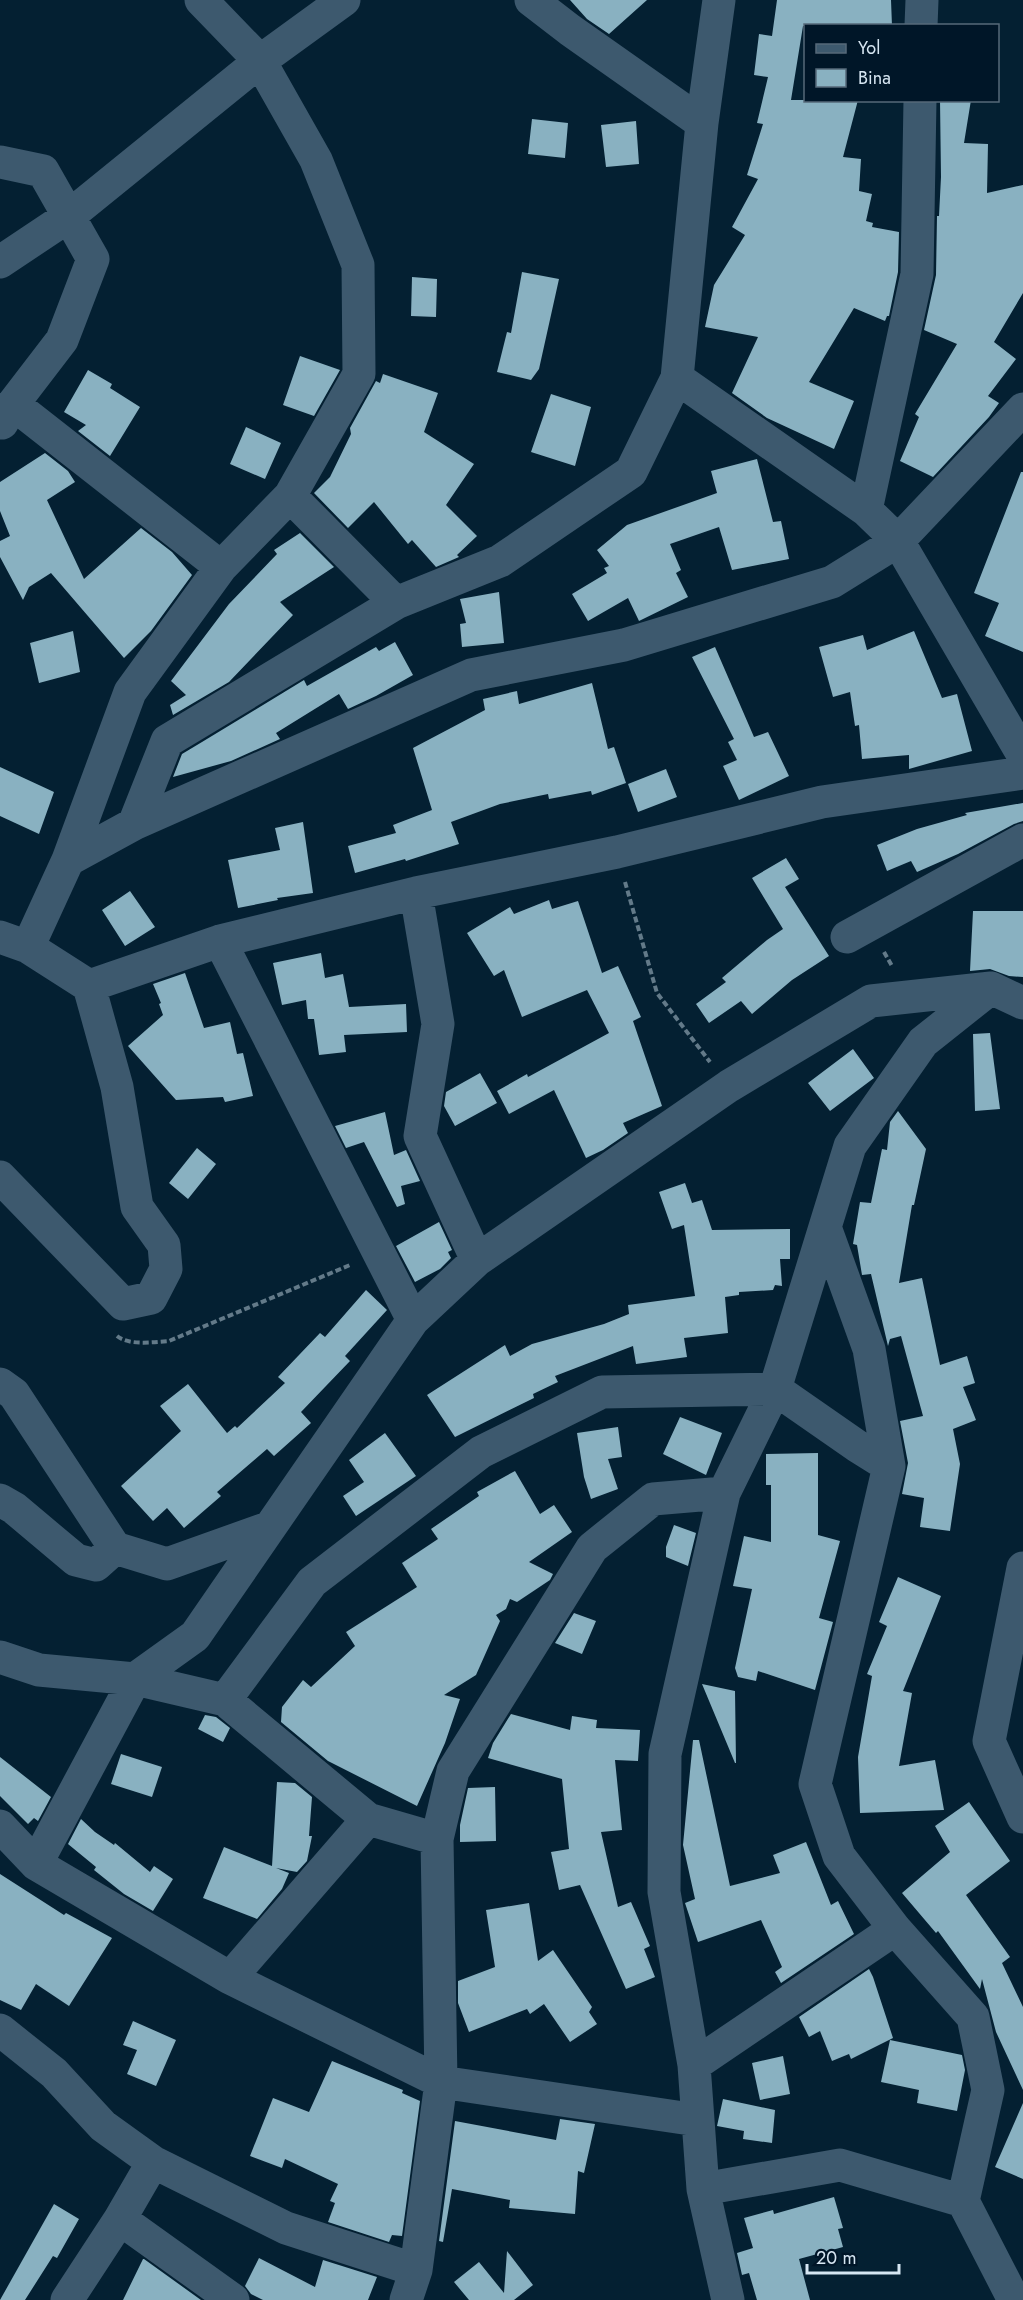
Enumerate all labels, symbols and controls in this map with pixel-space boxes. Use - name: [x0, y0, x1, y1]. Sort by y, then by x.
- legend: [804, 24, 999, 102]
- text: Yol: [858, 35, 880, 61]
- text: Bina: [858, 65, 891, 91]
- scale bar: [807, 2237, 898, 2275]
- text: 20 m: [816, 2245, 856, 2271]

